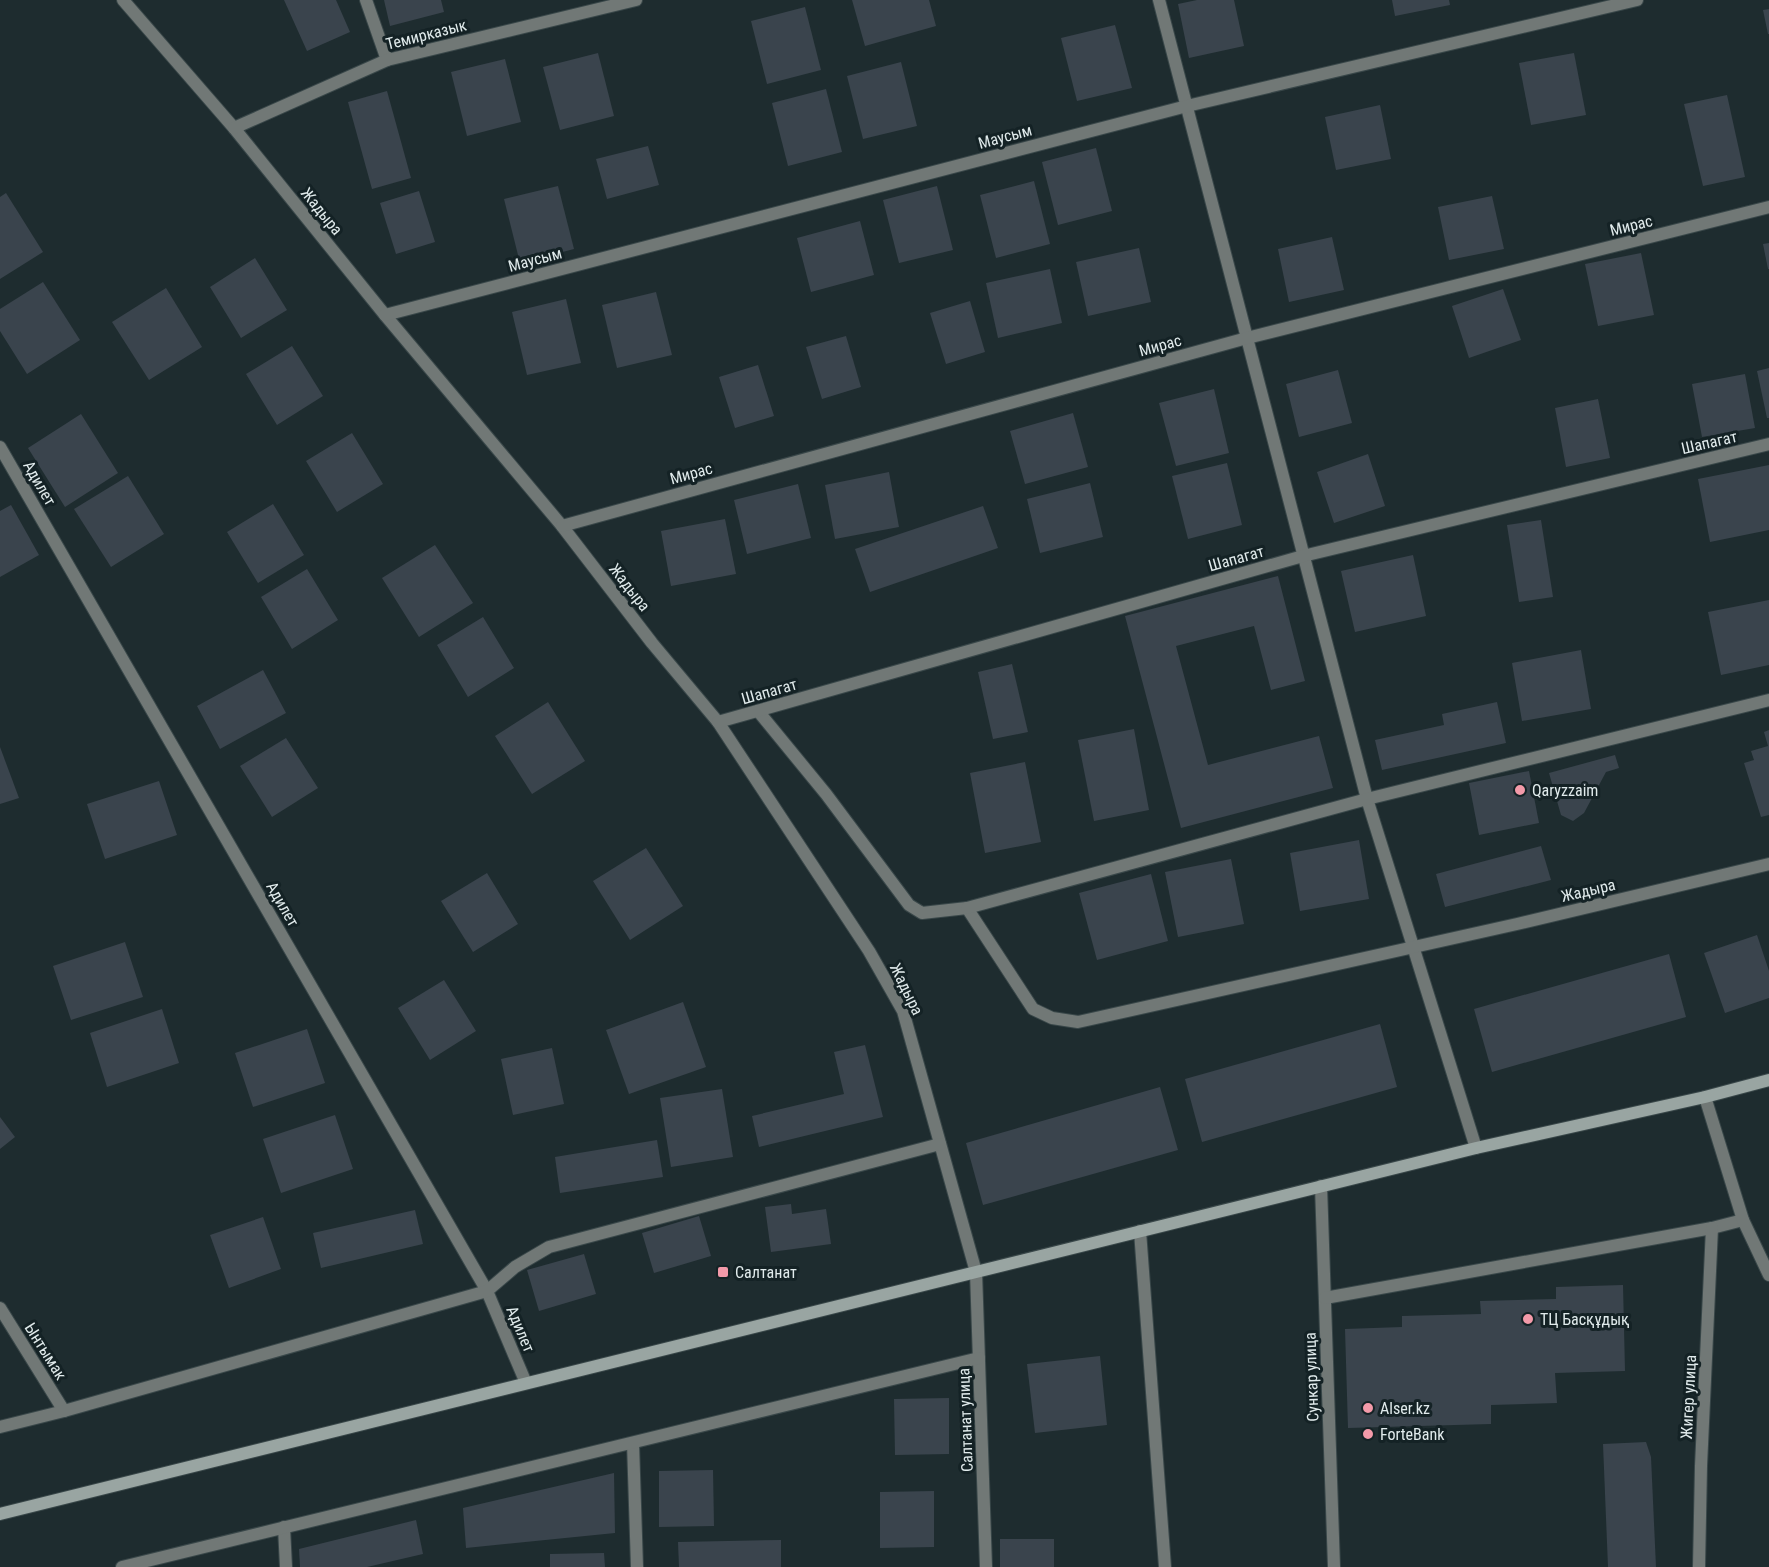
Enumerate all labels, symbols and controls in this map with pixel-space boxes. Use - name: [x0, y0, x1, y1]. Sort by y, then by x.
- street label: Темирказык: [384, 15, 469, 54]
- street label: Маусым: [976, 120, 1034, 153]
- street label: Жадыра: [297, 184, 346, 239]
- street label: Мирас: [1608, 211, 1654, 240]
- street label: Маусым: [506, 243, 564, 276]
- street label: Мирас: [1137, 331, 1183, 360]
- street label: Шапагат: [1679, 427, 1739, 458]
- street label: Адилет: [19, 458, 60, 509]
- street label: Мирас: [668, 459, 714, 488]
- street label: Шапагат: [1206, 541, 1266, 575]
- street label: Жадыра: [605, 560, 654, 615]
- street label: Шапагат: [739, 674, 799, 708]
- place label: Qaryzzaim: [1532, 781, 1598, 800]
- marker: Qaryzzaim: [1513, 783, 1527, 797]
- street label: Жадыра: [1559, 875, 1617, 906]
- street label: Адилет: [262, 879, 303, 930]
- street label: Жадыра: [886, 960, 927, 1018]
- place label: Салтанат: [735, 1263, 797, 1282]
- marker: Салтанат: [716, 1265, 730, 1279]
- street label: Адилет: [502, 1303, 539, 1355]
- place label: ТЦ Басқұдық: [1540, 1310, 1629, 1329]
- marker: ТЦ Басқұдық: [1521, 1312, 1535, 1326]
- street label: Ынтымак: [21, 1319, 71, 1384]
- street label: Сункар улица: [1300, 1332, 1323, 1422]
- street label: Жигер улица: [1677, 1354, 1700, 1440]
- street label: Салтанат улица: [954, 1368, 977, 1472]
- place label: Alser.kz: [1380, 1399, 1430, 1418]
- marker: Alser.kz: [1361, 1401, 1375, 1415]
- place label: ForteBank: [1380, 1425, 1445, 1444]
- marker: ForteBank: [1361, 1427, 1375, 1441]

